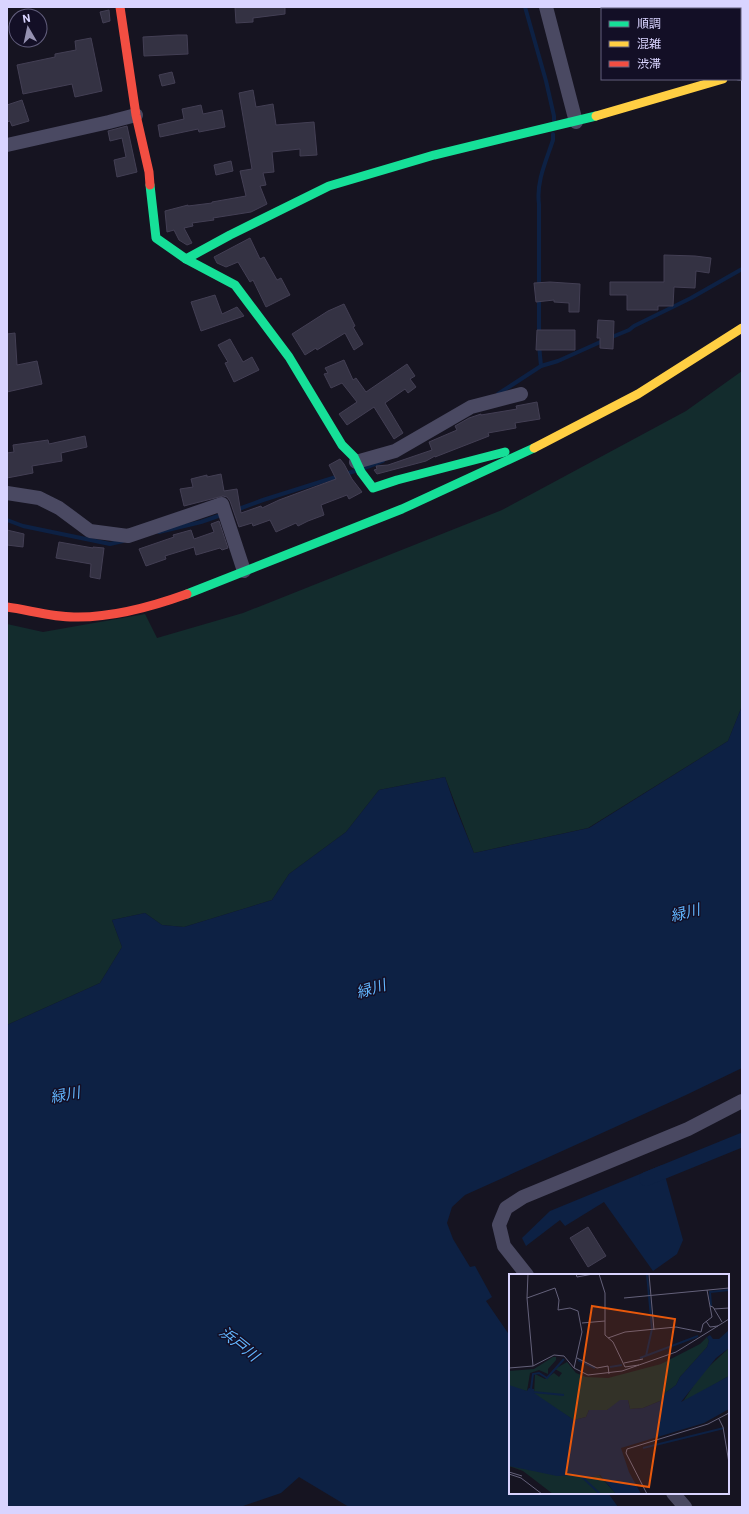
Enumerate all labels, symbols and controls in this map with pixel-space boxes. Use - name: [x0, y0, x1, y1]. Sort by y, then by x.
- north arrow: [8, 8, 48, 48]
- legend: [601, 8, 741, 80]
- text: N: [22, 12, 32, 26]
- text: 順調: [637, 17, 661, 31]
- text: 混雑: [637, 37, 661, 51]
- text: 渋滞: [637, 57, 661, 71]
- water label: 緑川: [668, 900, 704, 925]
- water label: 緑川: [354, 975, 390, 1002]
- water label: 緑川: [49, 1083, 83, 1107]
- inset map: [509, 1274, 729, 1494]
- water label: 浜戸川: [216, 1323, 264, 1366]

